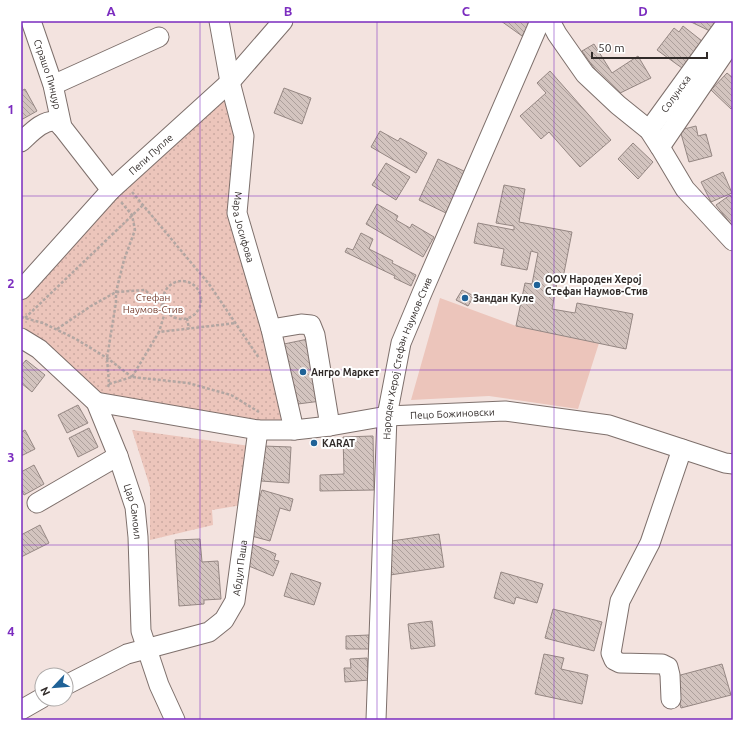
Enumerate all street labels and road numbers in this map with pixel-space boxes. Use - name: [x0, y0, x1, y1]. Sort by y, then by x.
- street label: Страшо Пинџур: [32, 38, 63, 111]
- street label: Солунска: [659, 73, 693, 115]
- street label: Пепи Пупле: [127, 132, 175, 177]
- street label: Мара Јосифова: [231, 191, 256, 264]
- street label: Народен Херој Стефан Наумов-Стив: [381, 276, 434, 440]
- street label: Пецо Божиновски: [410, 406, 495, 421]
- street label: Цар Самоил: [122, 482, 143, 540]
- street label: Абдул Паша: [231, 539, 249, 597]

